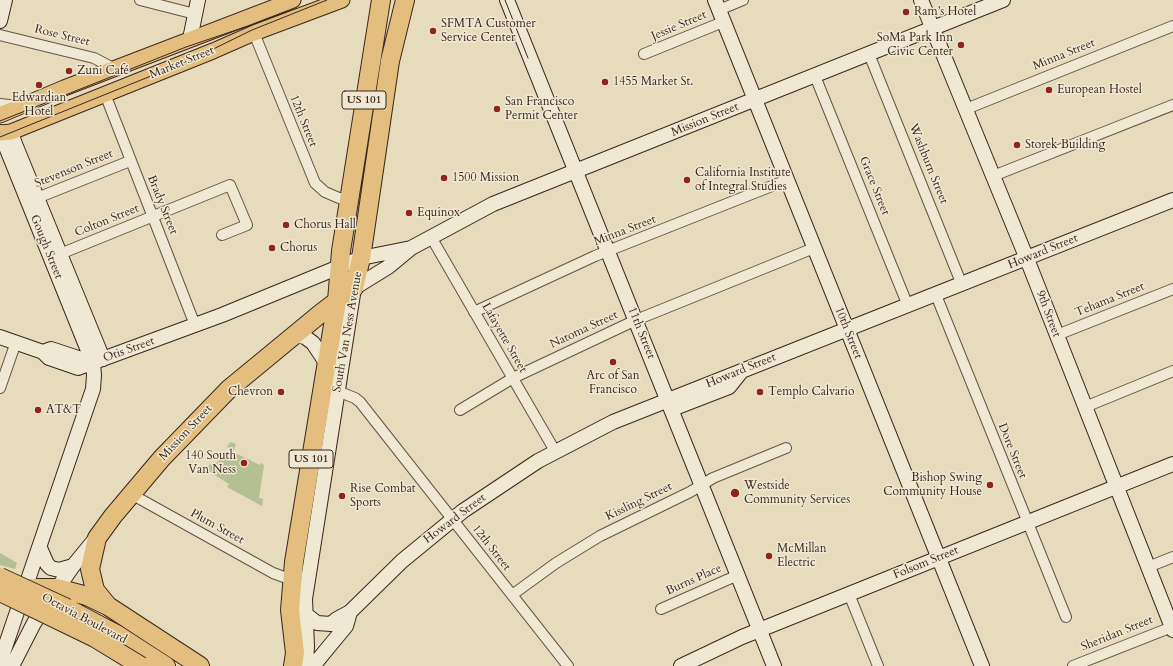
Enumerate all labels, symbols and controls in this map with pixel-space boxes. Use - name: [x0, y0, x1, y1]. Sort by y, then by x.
- place label: Ram’s Hotel: [914, 5, 976, 19]
- marker: Ram’s Hotel: [901, 7, 911, 17]
- street label: Jessie Street: [649, 8, 709, 44]
- place label: SFMTA Customer Service Center: [441, 17, 536, 45]
- street label: Rose Street: [33, 22, 91, 50]
- marker: SFMTA Customer Service Center: [428, 26, 438, 36]
- place label: SoMa Park Inn Civic Center: [877, 31, 953, 59]
- street label: Minna Street: [1031, 36, 1097, 74]
- marker: SoMa Park Inn Civic Center: [956, 40, 966, 50]
- street label: Market Street: [147, 43, 217, 83]
- place label: Zuni Café: [77, 64, 129, 78]
- marker: Zuni Café: [64, 66, 74, 76]
- place label: 1455 Market St.: [613, 75, 693, 89]
- marker: 1455 Market St.: [600, 77, 610, 87]
- marker: Edwardian Hotel: [34, 80, 44, 90]
- place label: European Hostel: [1057, 83, 1142, 97]
- marker: European Hostel: [1044, 85, 1054, 95]
- place label: Edwardian Hotel: [12, 91, 66, 119]
- road number: US 101: [342, 91, 386, 109]
- street label: 12th Street: [286, 93, 320, 149]
- place label: San Francisco Permit Center: [505, 95, 578, 123]
- street label: Mission Street: [669, 100, 741, 140]
- marker: San Francisco Permit Center: [492, 104, 502, 114]
- street label: Washburn Street: [905, 122, 951, 206]
- place label: Storek Building: [1025, 138, 1105, 152]
- marker: Storek Building: [1012, 140, 1022, 150]
- street label: Stevenson Street: [33, 147, 115, 191]
- street label: Grace Street: [856, 155, 892, 217]
- place label: California Institute of Integral Studies: [695, 166, 791, 194]
- place label: 1500 Mission: [452, 171, 519, 185]
- street label: Brady Street: [144, 173, 180, 237]
- marker: 1500 Mission: [439, 173, 449, 183]
- marker: California Institute of Integral Studies: [682, 175, 692, 185]
- street label: Colton Street: [73, 202, 141, 240]
- place label: Equinox: [417, 206, 460, 220]
- marker: Equinox: [404, 208, 414, 218]
- street label: Gough Street: [27, 213, 65, 281]
- street label: Minna Street: [592, 213, 658, 249]
- place label: Chorus Hall: [294, 218, 356, 232]
- marker: Chorus Hall: [281, 220, 291, 230]
- street label: Howard Street: [1006, 231, 1080, 273]
- place label: Chorus: [280, 241, 317, 255]
- marker: Chorus: [267, 243, 277, 253]
- street label: South Van Ness Avenue: [330, 270, 366, 394]
- street label: Tehama Street: [1073, 280, 1147, 320]
- street label: 9th Street: [1033, 289, 1063, 339]
- street label: Lafayette Street: [478, 301, 530, 375]
- street label: 11th Street: [624, 305, 658, 361]
- street label: 10th Street: [831, 305, 865, 361]
- street label: Natoma Street: [548, 308, 620, 352]
- street label: Otis Street: [101, 334, 157, 366]
- street label: Howard Street: [704, 350, 778, 392]
- marker: Arc of San Francisco: [608, 357, 618, 367]
- place label: Arc of San Francisco: [587, 369, 639, 397]
- place label: Chevron: [228, 385, 273, 399]
- place label: Templo Calvario: [768, 385, 854, 399]
- marker: Chevron: [276, 387, 286, 397]
- marker: Templo Calvario: [755, 387, 765, 397]
- street label: Mission Street: [156, 402, 216, 464]
- place label: AT&T: [46, 403, 81, 417]
- marker: AT&T: [33, 405, 43, 415]
- street label: Dore Street: [994, 421, 1030, 481]
- place label: 140 South Van Ness: [185, 449, 236, 477]
- road number: US 101: [289, 450, 333, 468]
- marker: 140 South Van Ness: [239, 458, 249, 468]
- place label: Bishop Swing Community House: [883, 471, 982, 499]
- place label: Westside Community Services: [744, 479, 850, 507]
- street label: Kissling Street: [603, 480, 675, 524]
- marker: Bishop Swing Community House: [985, 480, 995, 490]
- place label: Rise Combat Sports: [350, 482, 416, 510]
- marker: Westside Community Services: [729, 487, 741, 499]
- marker: Rise Combat Sports: [337, 491, 347, 501]
- street label: Howard Street: [421, 491, 489, 547]
- street label: Plum Street: [188, 506, 246, 548]
- street label: 12th Street: [468, 522, 514, 574]
- place label: McMillan Electric: [777, 542, 827, 570]
- street label: Folsom Street: [891, 543, 961, 583]
- marker: McMillan Electric: [764, 551, 774, 561]
- street label: Burns Place: [664, 561, 724, 599]
- street label: Octavia Boulevard: [39, 590, 129, 648]
- street label: Sheridan Street: [1079, 613, 1155, 655]

